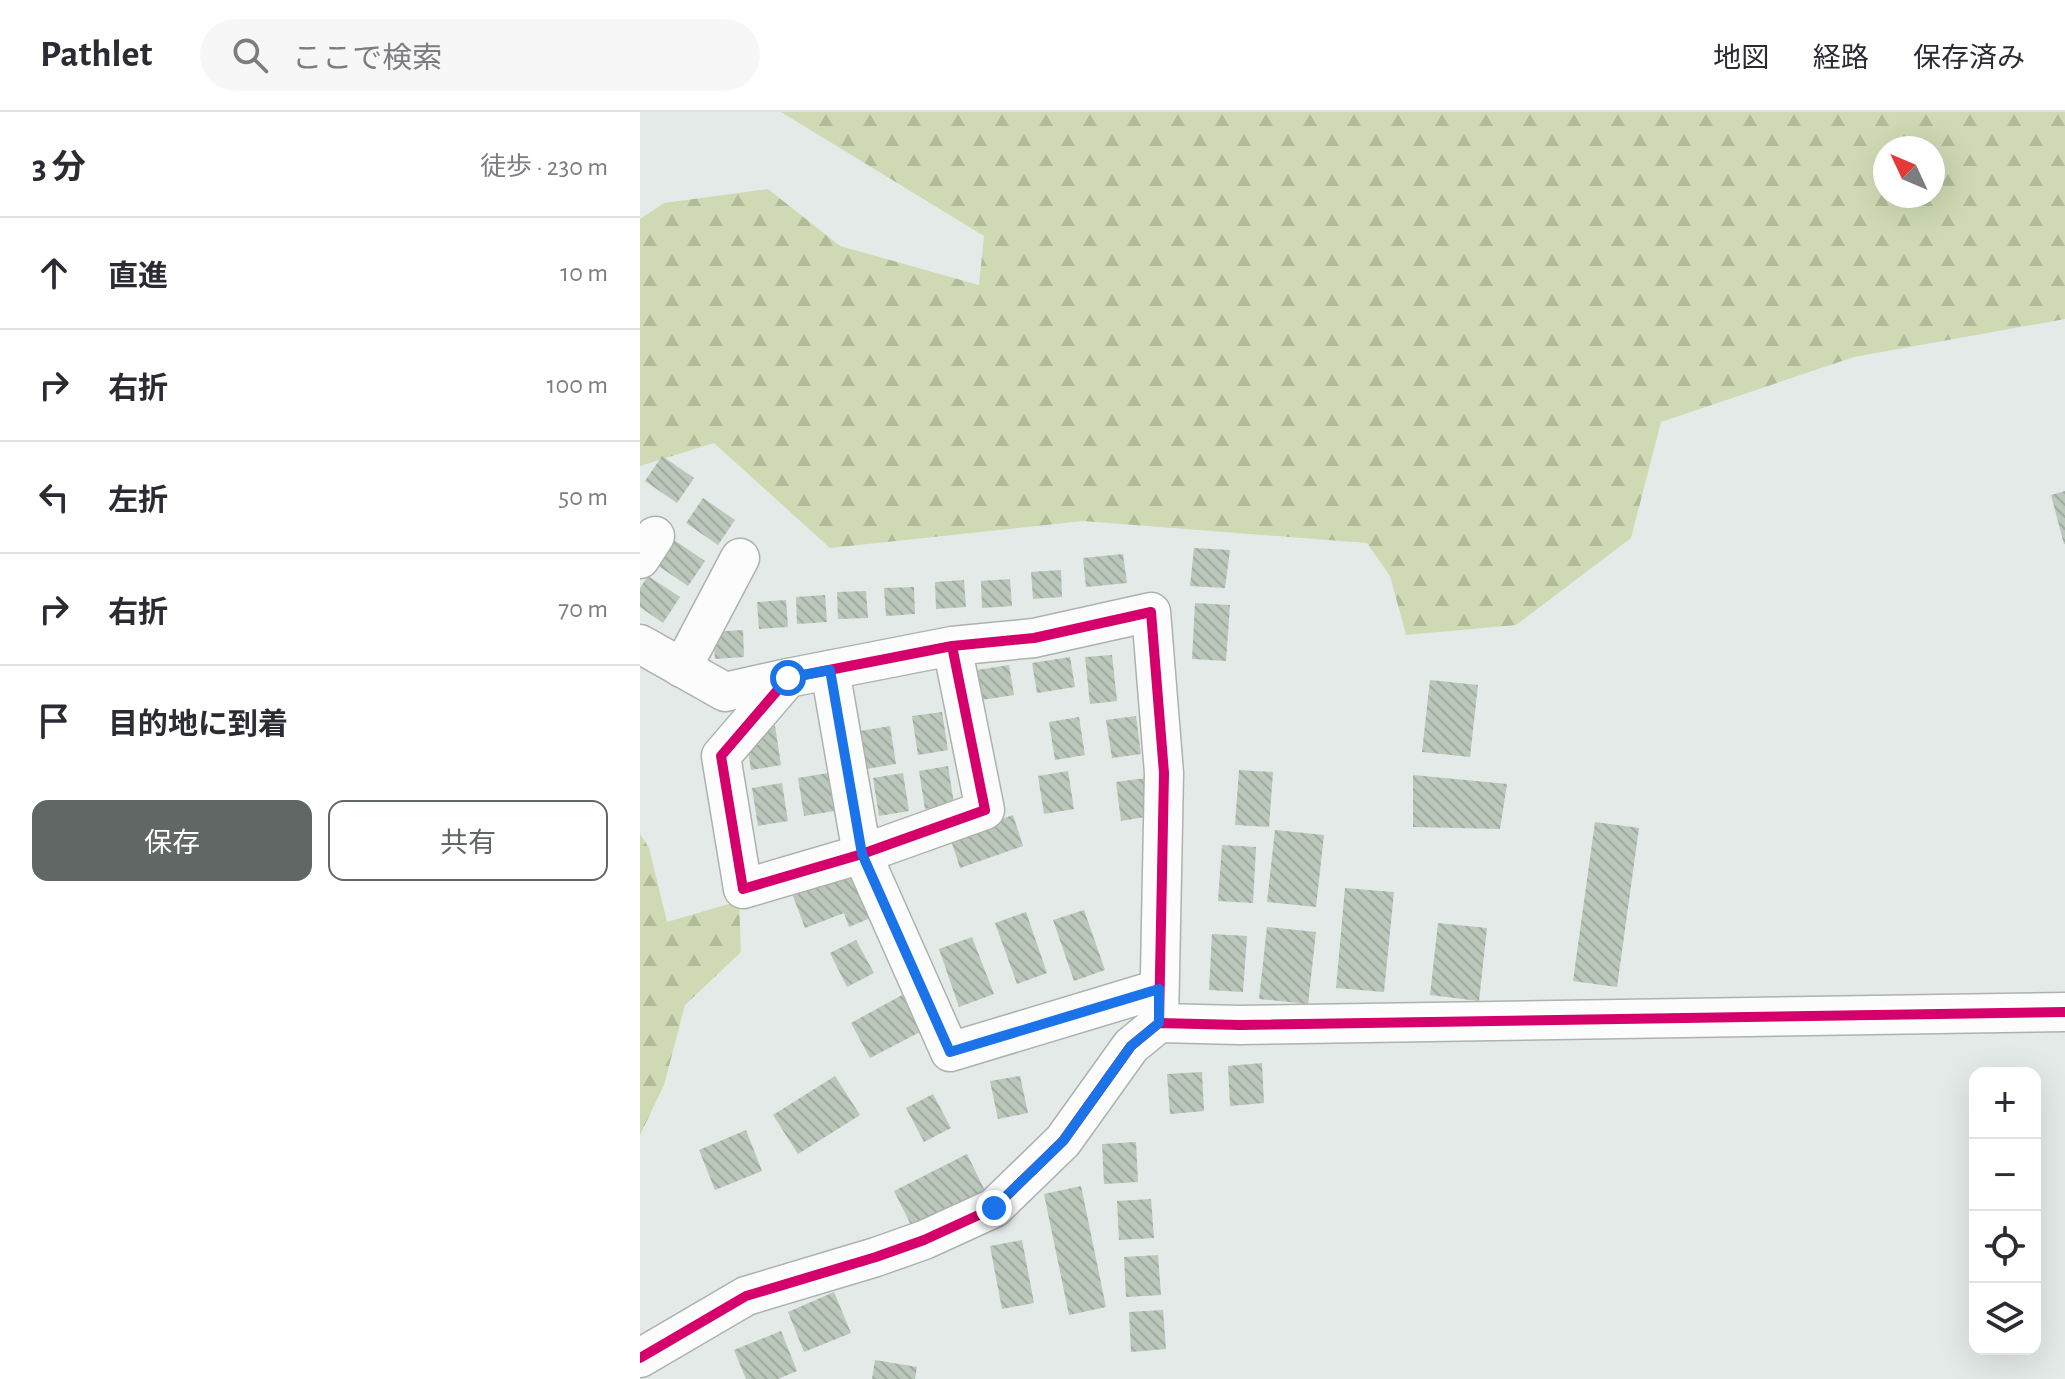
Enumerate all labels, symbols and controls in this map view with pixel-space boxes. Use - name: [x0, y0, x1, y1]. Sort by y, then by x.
- search box: [200, 19, 760, 91]
- icon: search: [228, 33, 272, 77]
- text: Pathlet: [40, 36, 152, 74]
- text: ここで検索: [292, 44, 442, 74]
- text: 地図: [1713, 45, 1769, 73]
- text: 経路: [1813, 45, 1869, 73]
- text: 保存済み: [1913, 45, 2025, 73]
- north arrow: [1873, 136, 1945, 208]
- text: 3 分: [32, 151, 86, 185]
- text: 徒歩 · 230 m: [480, 154, 608, 180]
- icon: ahead: [32, 251, 76, 295]
- text: 10 m: [560, 260, 608, 286]
- text: 直進: [108, 262, 168, 292]
- icon: right: [32, 363, 76, 407]
- text: 100 m: [547, 372, 608, 398]
- text: 右折: [108, 374, 168, 404]
- icon: left: [32, 475, 76, 519]
- text: 50 m: [558, 484, 608, 510]
- text: 左折: [108, 486, 168, 516]
- icon: right: [32, 587, 76, 631]
- text: 70 m: [558, 596, 608, 622]
- text: 右折: [108, 598, 168, 628]
- route start: [770, 660, 806, 696]
- icon: arrive: [32, 699, 76, 743]
- text: 目的地に到着: [108, 710, 288, 740]
- button: 保存: [32, 800, 312, 881]
- button: 共有: [328, 800, 608, 881]
- map controls: [1969, 1067, 2041, 1355]
- button: +: [1969, 1067, 2041, 1139]
- button: −: [1969, 1139, 2041, 1211]
- route end: [976, 1190, 1012, 1226]
- button: locate: [1969, 1211, 2041, 1283]
- button: layers: [1969, 1283, 2041, 1355]

